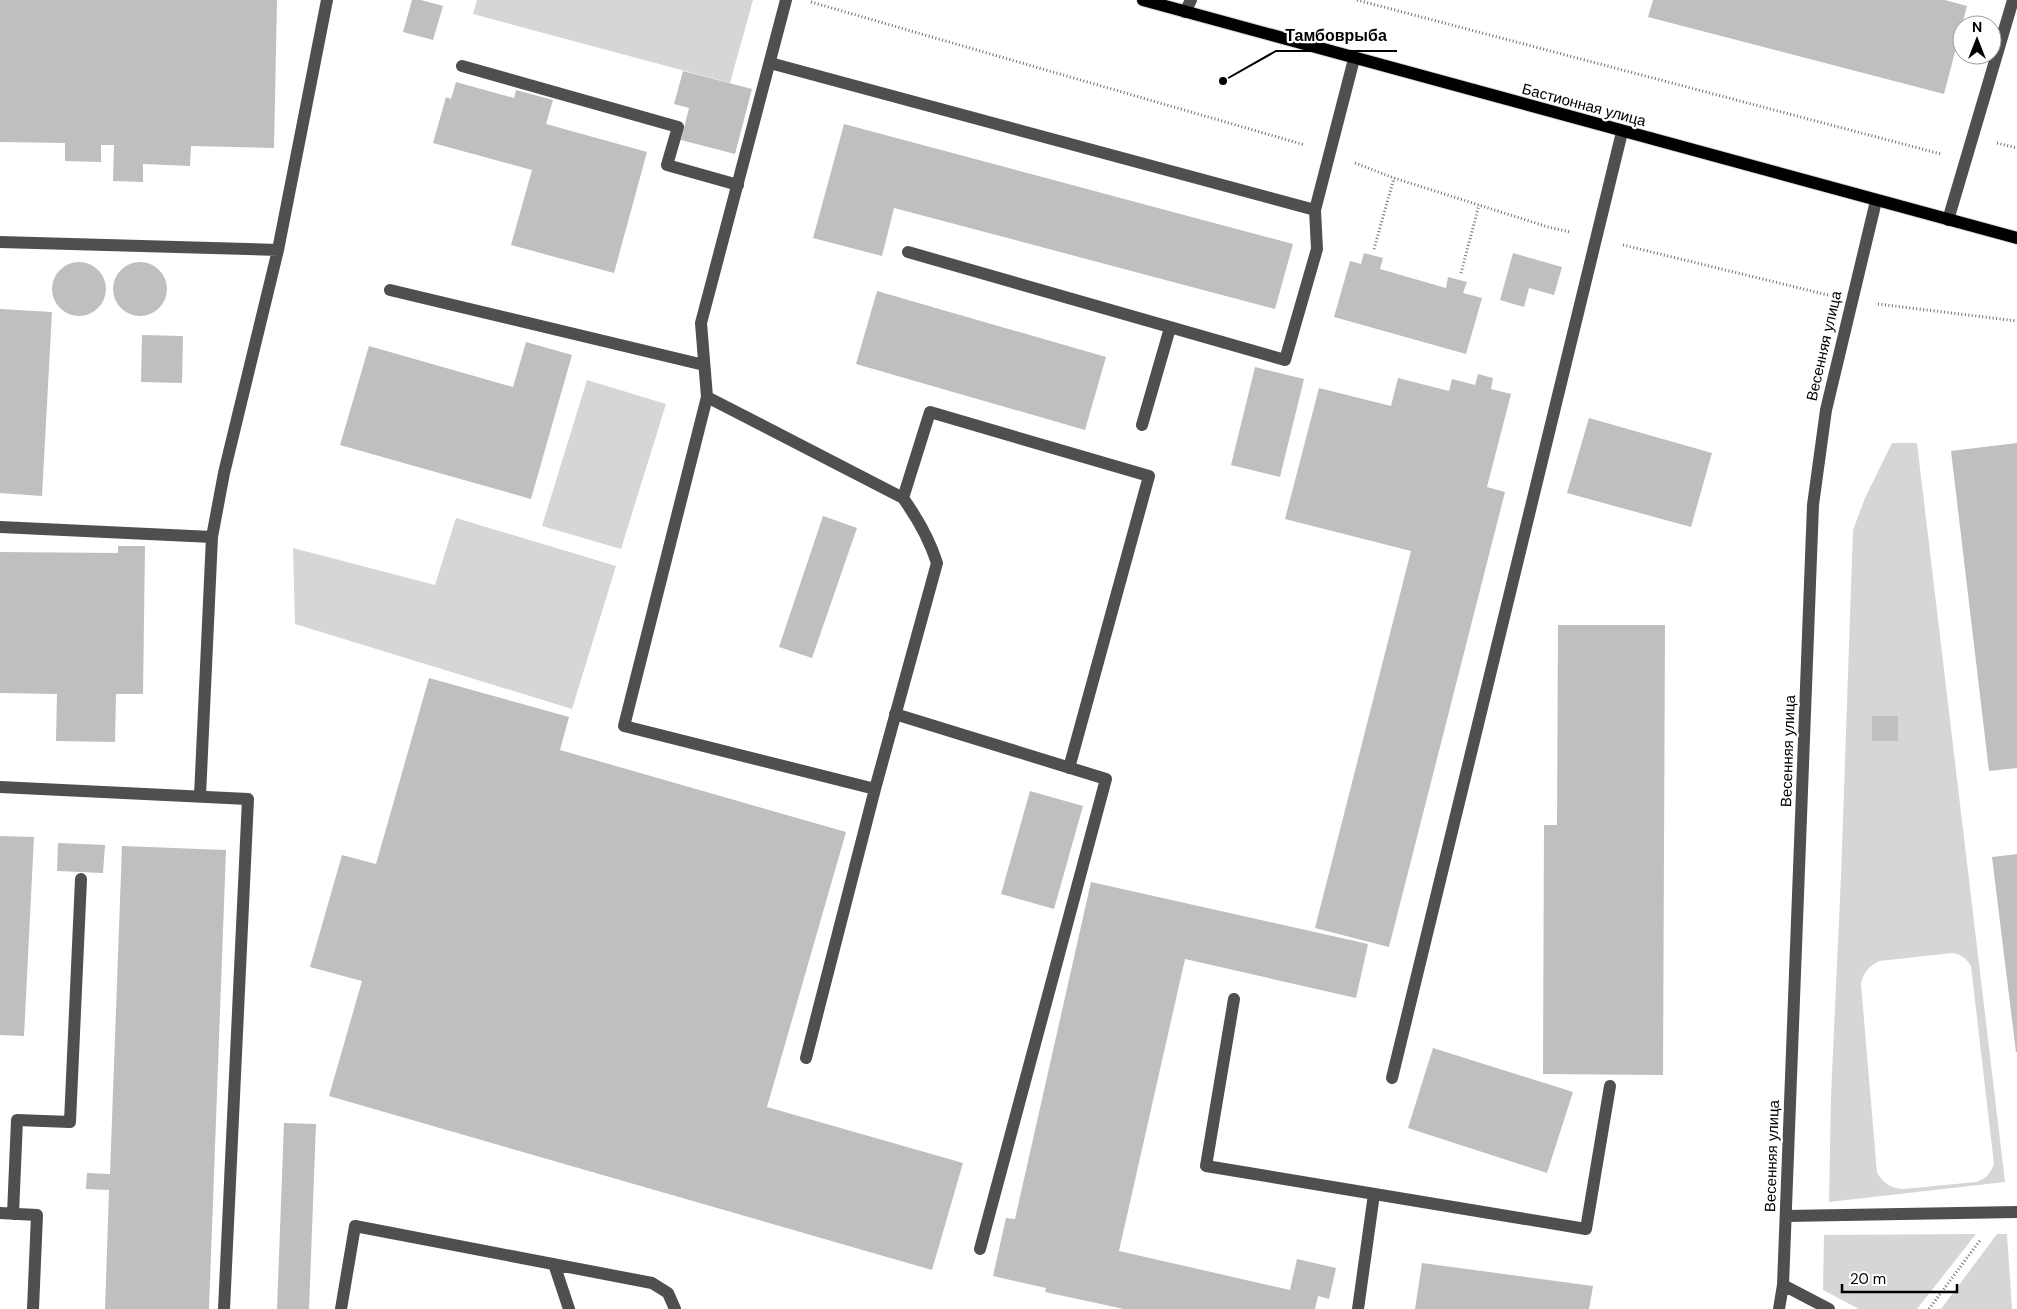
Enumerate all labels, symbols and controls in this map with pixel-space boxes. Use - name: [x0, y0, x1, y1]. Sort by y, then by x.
- north arrow: [1952, 15, 2002, 65]
- text: N: [1972, 18, 1982, 36]
- callout: Тамбоврыба: [1276, 20, 1397, 51]
- text: Тамбоврыба: [1285, 25, 1387, 46]
- street label: Бастионная улица: [1520, 79, 1649, 131]
- street label: Весенняя улица: [1802, 288, 1847, 403]
- street label: Весенняя улица: [1776, 694, 1800, 807]
- street label: Весенняя улица: [1760, 1099, 1784, 1212]
- scale bar: [1842, 1262, 1957, 1294]
- text: 20 m: [1850, 1269, 1886, 1289]

